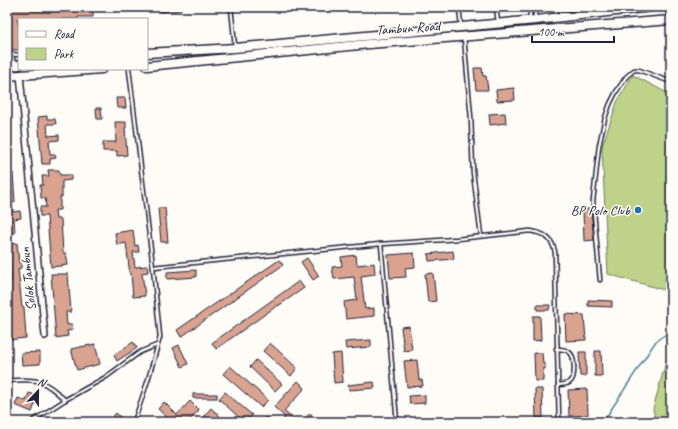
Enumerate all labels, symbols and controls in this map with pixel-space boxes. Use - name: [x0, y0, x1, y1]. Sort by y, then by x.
- street label: Tambun Road: [375, 17, 443, 39]
- legend: [18, 18, 148, 70]
- scale bar: [532, 18, 614, 44]
- text: 100 m: [538, 24, 565, 40]
- text: Road: [54, 26, 76, 42]
- text: Park: [54, 46, 75, 62]
- place label: BP Polo Club: [571, 202, 631, 219]
- marker: BP Polo Club: [633, 205, 643, 215]
- street label: Solok Tambun: [16, 246, 40, 311]
- north arrow: [18, 371, 58, 411]
- text: N: [36, 374, 50, 390]

